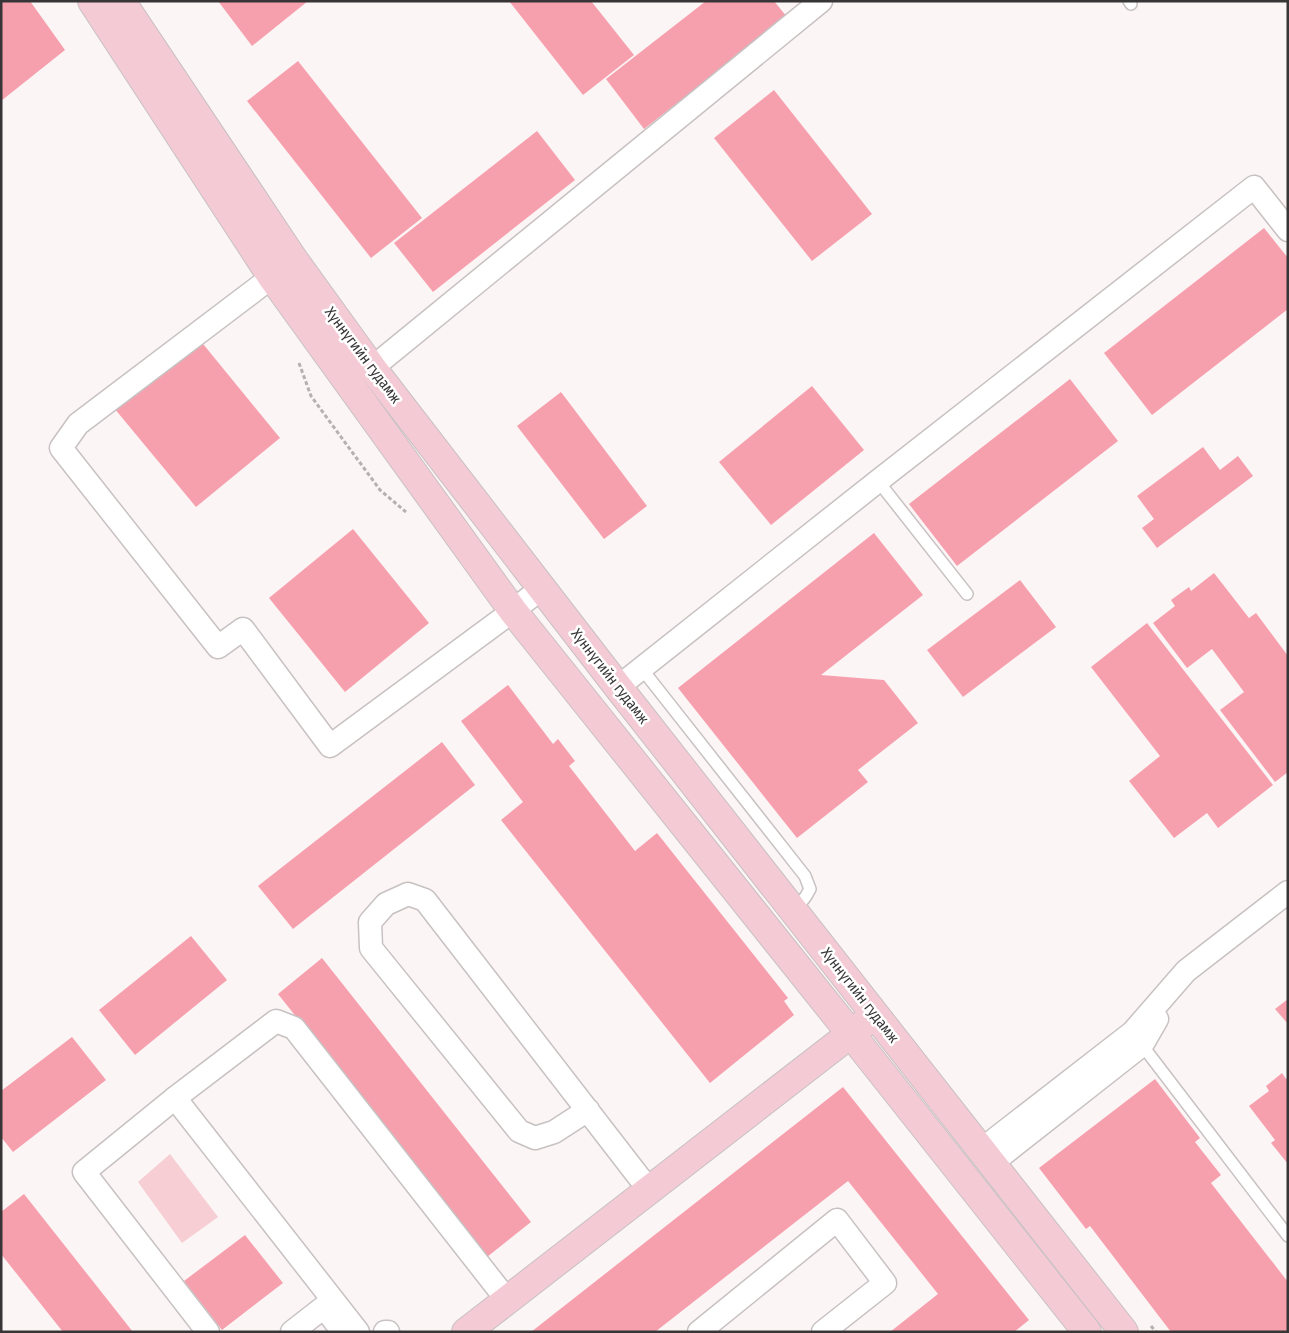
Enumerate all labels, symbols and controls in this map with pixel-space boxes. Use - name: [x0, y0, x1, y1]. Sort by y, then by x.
- street label: Хүннүгийн гудамж: [321, 303, 405, 407]
- street label: Хүннүгийн гудамж: [567, 625, 653, 728]
- street label: Хүннүгийн гудамж: [817, 944, 903, 1047]

